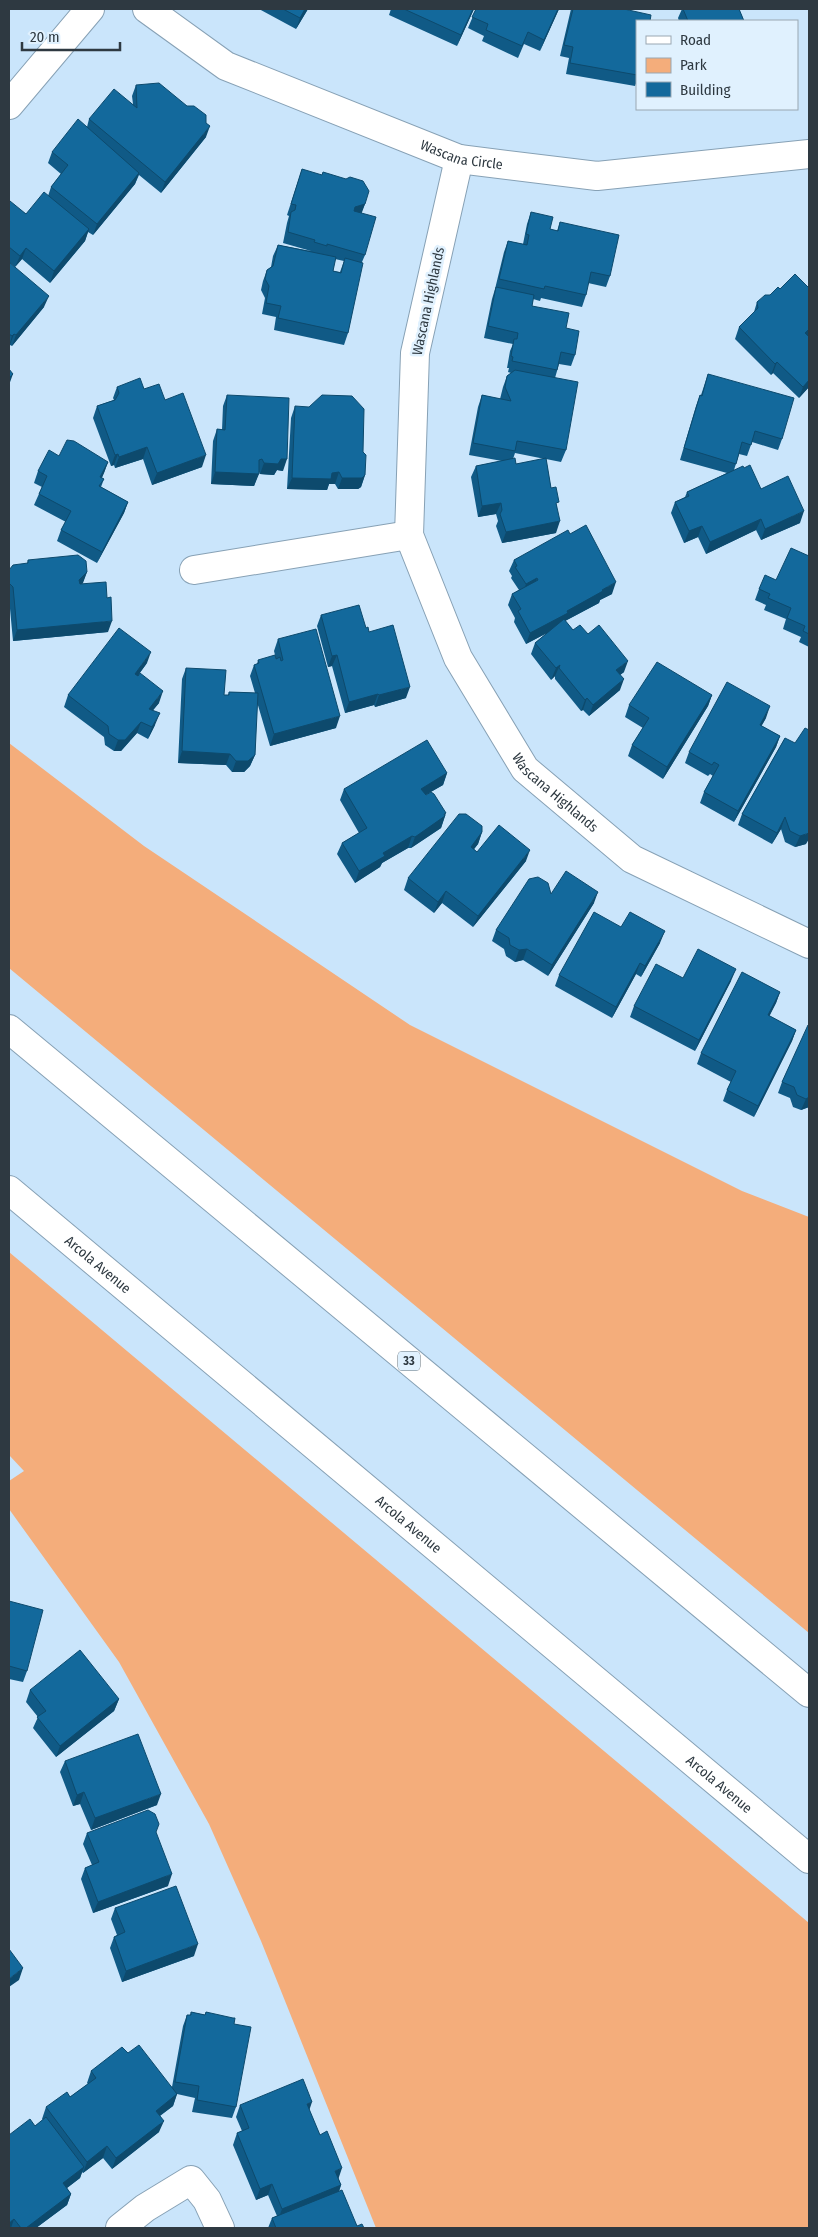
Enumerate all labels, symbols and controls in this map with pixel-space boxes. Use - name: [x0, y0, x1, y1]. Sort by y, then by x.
- scale bar: [22, 20, 120, 52]
- legend: [636, 20, 798, 110]
- text: 20 m: [30, 28, 60, 46]
- text: Road: [680, 31, 711, 49]
- text: Park: [680, 56, 707, 74]
- text: Building: [680, 81, 731, 99]
- street label: Wascana Circle: [418, 136, 504, 173]
- street label: Wascana Highlands: [409, 245, 448, 357]
- street label: Wascana Highlands: [508, 750, 601, 836]
- street label: Arcola Avenue: [61, 1232, 134, 1297]
- road number: 33: [398, 1352, 420, 1370]
- street label: Arcola Avenue: [372, 1492, 445, 1557]
- street label: Arcola Avenue: [683, 1752, 756, 1817]

